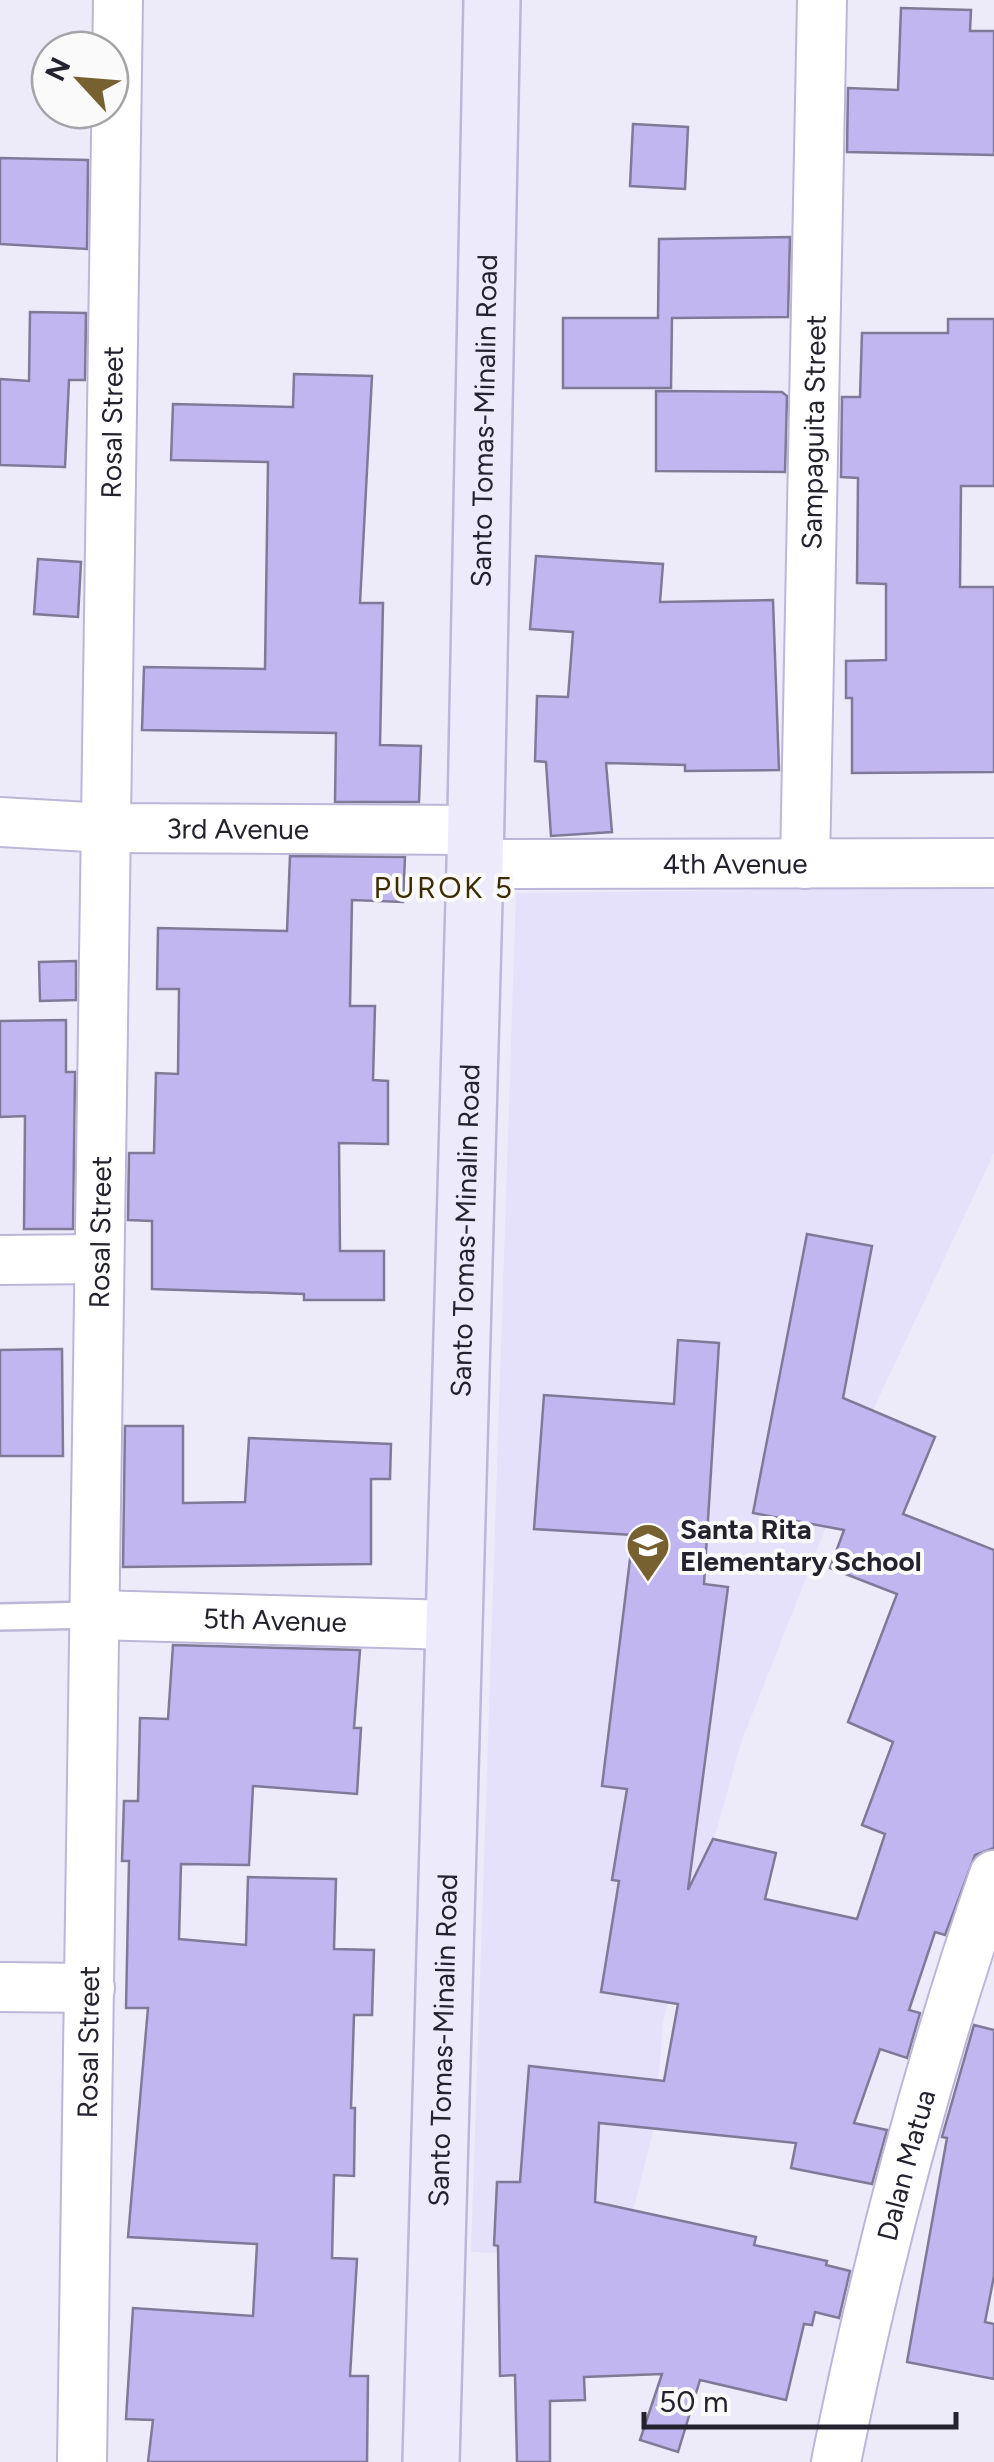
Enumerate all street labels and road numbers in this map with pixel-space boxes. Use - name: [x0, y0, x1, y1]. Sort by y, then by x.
- street label: Santo Tomas-Minalin Road: [463, 254, 504, 588]
- street label: Sampaguita Street: [794, 314, 833, 550]
- street label: Rosal Street: [94, 346, 130, 499]
- street label: 3rd Avenue: [166, 811, 309, 846]
- street label: 4th Avenue: [662, 846, 808, 881]
- street label: Santo Tomas-Minalin Road: [443, 1063, 486, 1398]
- street label: Rosal Street: [82, 1156, 118, 1309]
- street label: 5th Avenue: [203, 1601, 347, 1639]
- street label: Santo Tomas-Minalin Road: [421, 1873, 464, 2207]
- street label: Rosal Street: [70, 1965, 106, 2119]
- street label: Dalan Matua: [869, 2086, 942, 2244]

